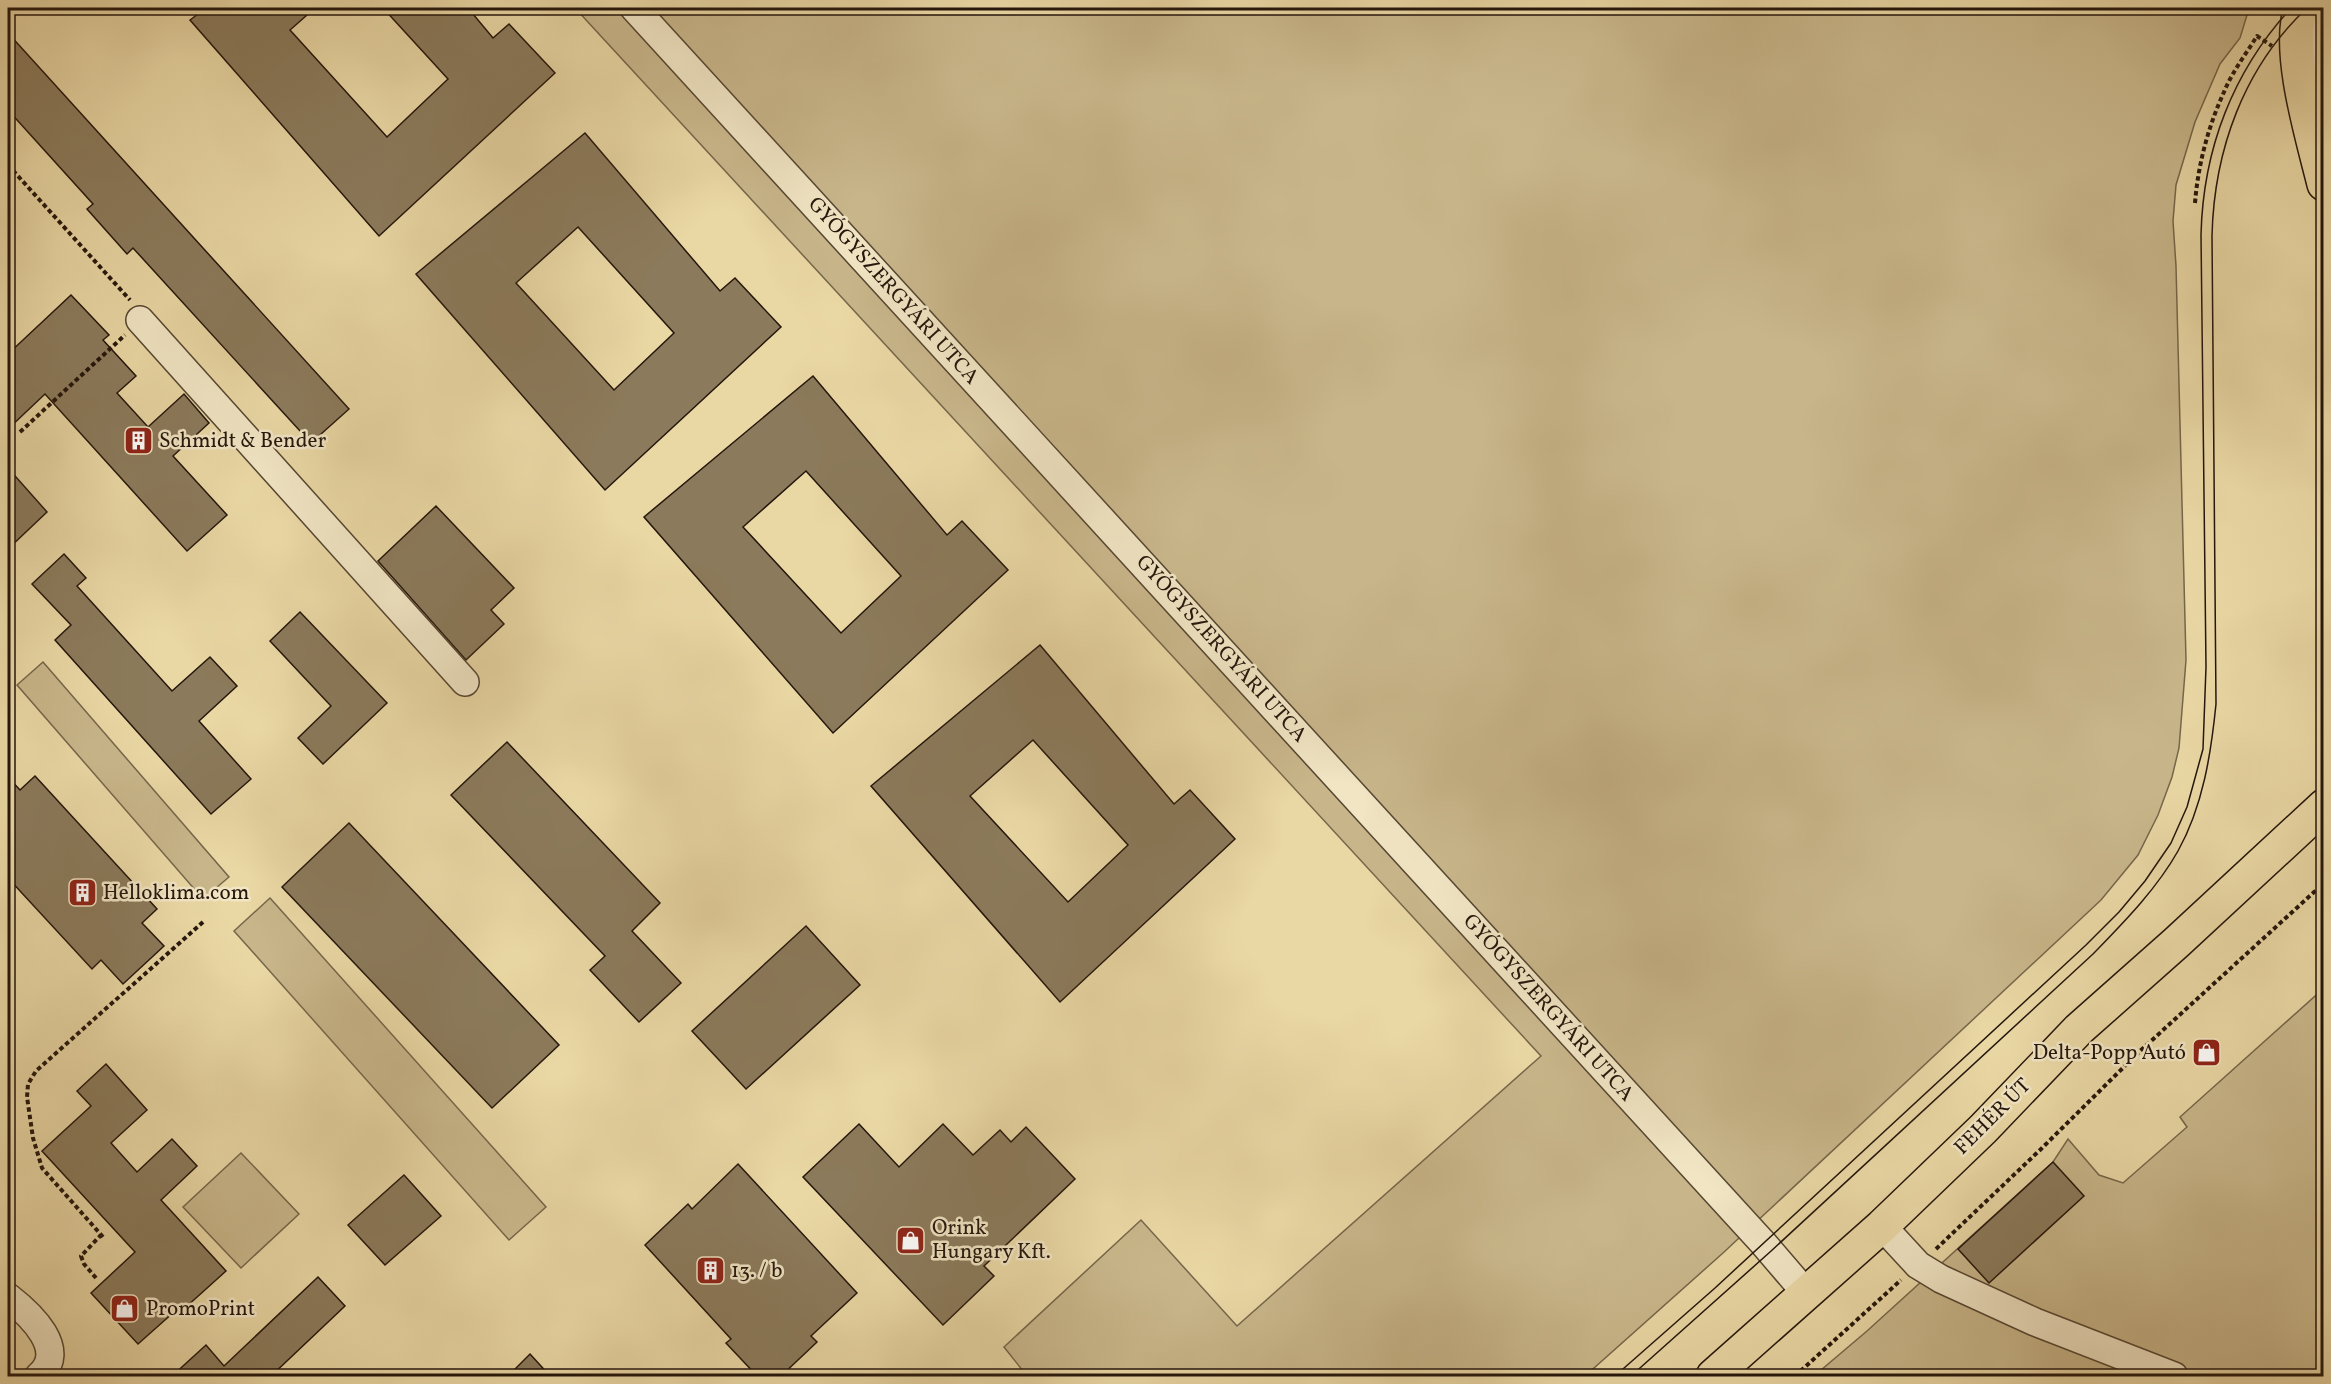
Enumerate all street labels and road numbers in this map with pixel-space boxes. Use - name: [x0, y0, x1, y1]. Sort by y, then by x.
- street label: GYÓGYSZERGYÁRI UTCA: [801, 191, 985, 391]
- street label: GYÓGYSZERGYÁRI UTCA: [1129, 549, 1313, 749]
- street label: GYÓGYSZERGYÁRI UTCA: [1456, 908, 1640, 1108]
- street label: FEHÉR ÚT: [1948, 1072, 2038, 1162]

